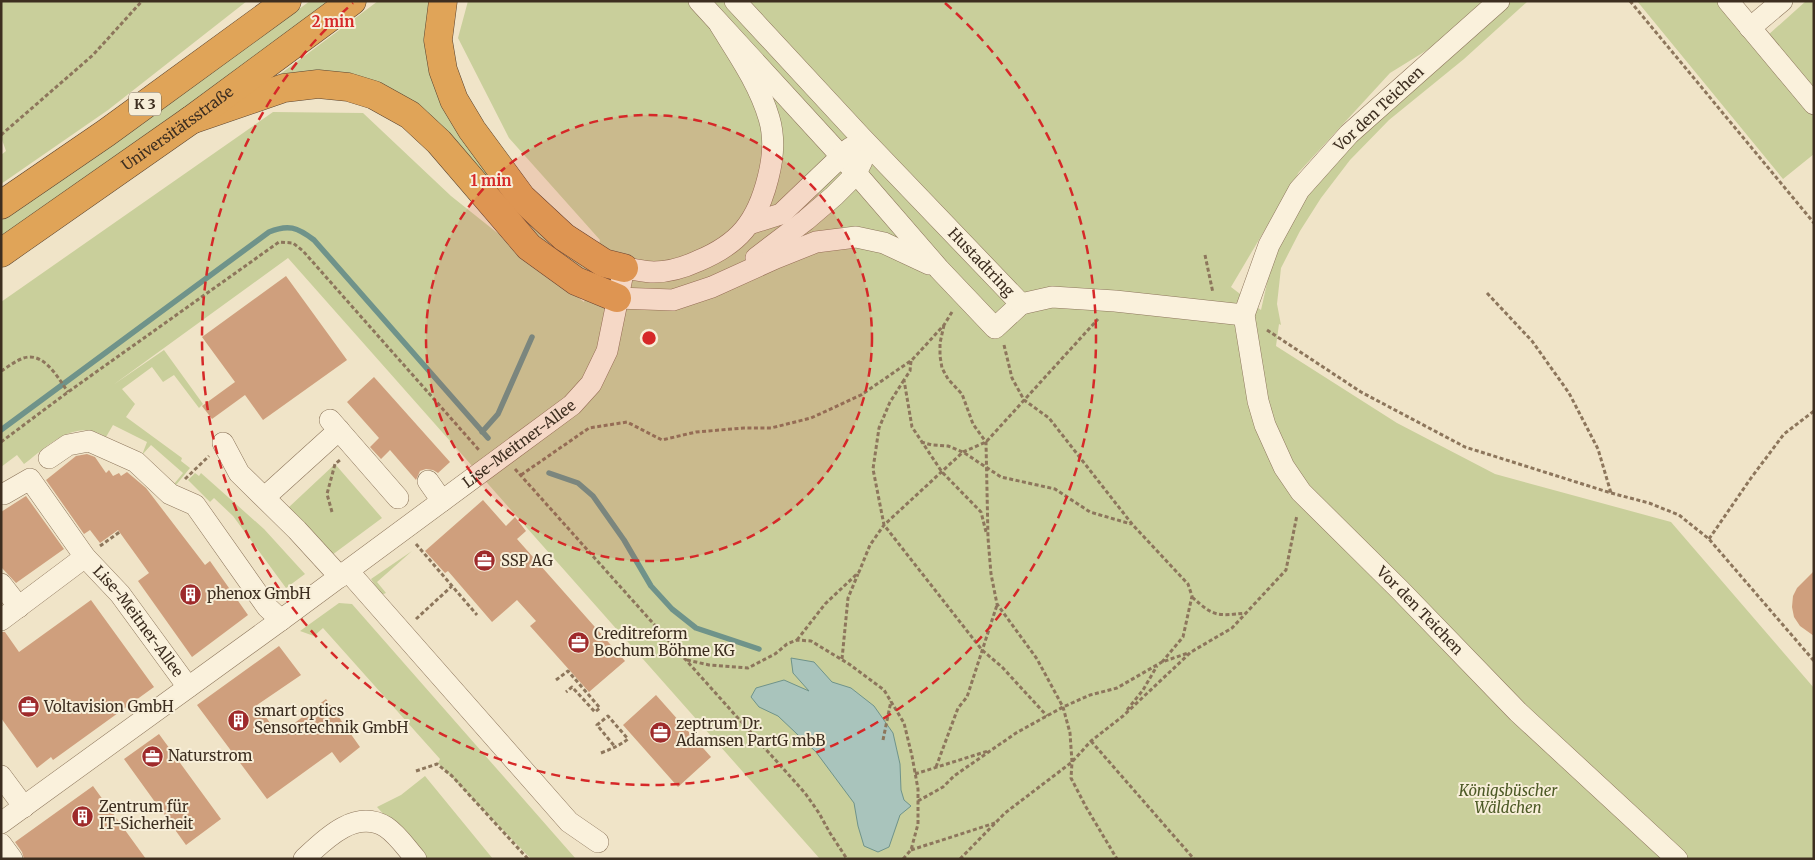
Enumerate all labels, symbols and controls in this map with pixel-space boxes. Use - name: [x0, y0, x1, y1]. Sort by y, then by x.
- text: 2 min: [312, 12, 354, 31]
- street label: Vor den Teichen: [1329, 62, 1428, 156]
- street label: Universitätsstraße: [118, 82, 237, 175]
- road number: K 3: [129, 92, 161, 116]
- text: 1 min: [471, 171, 511, 190]
- street label: Hustadtring: [944, 224, 1019, 300]
- centre of rings: [640, 329, 658, 347]
- street label: Lise-Meitner-Allee: [459, 395, 579, 492]
- office icon: SSP AG: [473, 549, 497, 573]
- place label: SSP AG: [501, 551, 553, 570]
- street label: Lise-Meitner-Allee: [89, 561, 188, 681]
- street label: Vor den Teichen: [1372, 562, 1468, 659]
- building icon: phenox GmbH: [179, 582, 203, 606]
- place label: phenox GmbH: [207, 584, 311, 603]
- place label: Creditreform Bochum Böhme KG: [594, 624, 735, 660]
- office icon: Creditreform Bochum Böhme KG: [566, 631, 590, 655]
- office icon: Voltavision GmbH: [16, 695, 40, 719]
- place label: Voltavision GmbH: [43, 697, 174, 716]
- place label: smart optics Sensortechnik GmbH: [254, 701, 409, 737]
- building icon: smart optics Sensortechnik GmbH: [226, 708, 250, 732]
- place label: zeptrum Dr. Adamsen PartG mbB: [675, 714, 825, 750]
- office icon: zeptrum Dr. Adamsen PartG mbB: [648, 721, 672, 745]
- office icon: Naturstrom: [140, 744, 164, 768]
- place label: Naturstrom: [168, 746, 252, 765]
- park label: Königsbüscher Wäldchen: [1458, 781, 1558, 817]
- place label: Zentrum für IT-Sicherheit: [99, 797, 194, 833]
- building icon: Zentrum für IT-Sicherheit: [71, 804, 95, 828]

